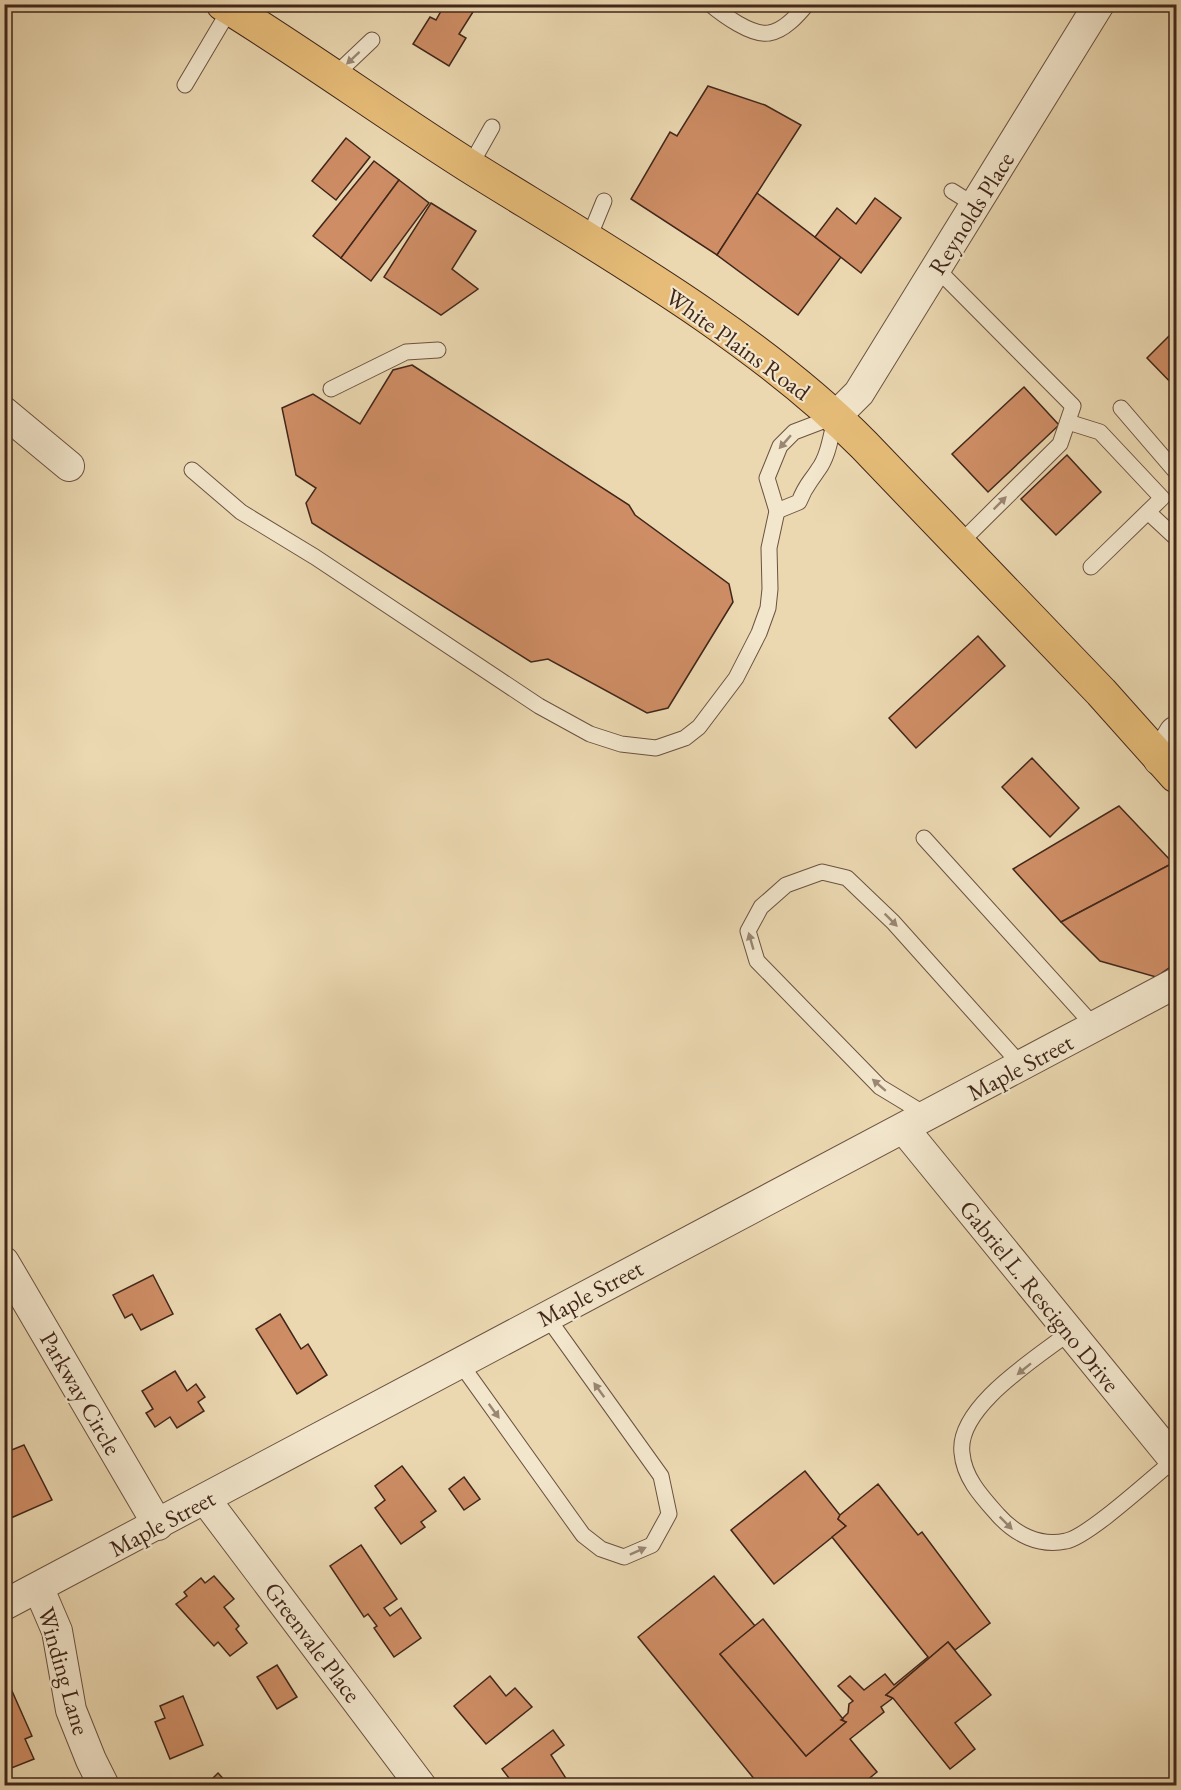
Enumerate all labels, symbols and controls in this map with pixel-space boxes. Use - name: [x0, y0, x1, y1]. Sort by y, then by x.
- one-way arrow: [346, 50, 360, 64]
- street label: Reynolds Place: [921, 146, 1021, 280]
- street label: White Plains Road: [659, 281, 817, 408]
- one-way arrow: [779, 434, 792, 449]
- one-way arrow: [993, 496, 1008, 510]
- one-way arrow: [883, 913, 898, 927]
- one-way arrow: [746, 932, 755, 950]
- street label: Maple Street: [962, 1026, 1079, 1108]
- one-way arrow: [871, 1078, 887, 1091]
- street label: Gabriel L. Rescigno Drive: [953, 1194, 1127, 1398]
- street label: Maple Street: [532, 1252, 649, 1334]
- street label: Parkway Circle: [33, 1326, 129, 1460]
- one-way arrow: [1017, 1362, 1032, 1374]
- one-way arrow: [593, 1382, 605, 1398]
- one-way arrow: [488, 1402, 500, 1418]
- street label: Maple Street: [104, 1482, 221, 1564]
- one-way arrow: [999, 1516, 1013, 1530]
- one-way arrow: [630, 1546, 647, 1555]
- street label: Greenvale Place: [258, 1576, 368, 1708]
- street label: Winding Lane: [31, 1603, 97, 1739]

